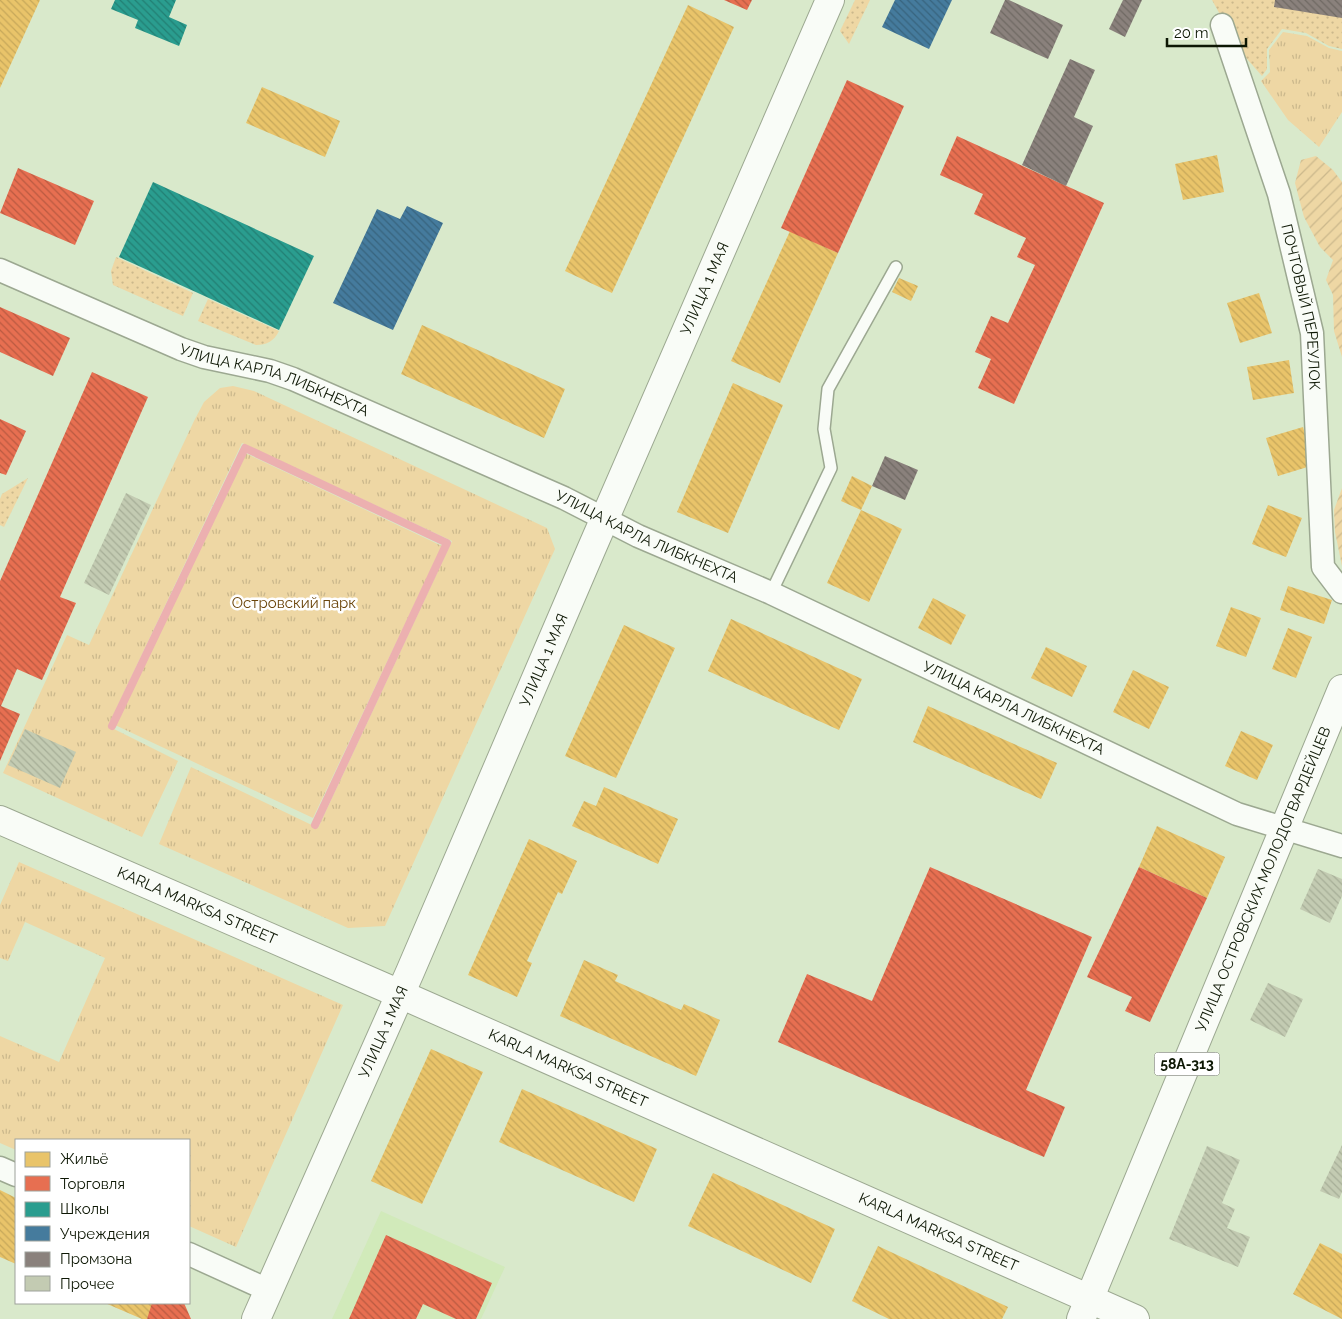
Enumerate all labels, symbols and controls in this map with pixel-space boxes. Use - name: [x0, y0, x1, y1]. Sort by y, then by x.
- scale bar: [1167, 15, 1246, 47]
- text: 20 m: [1174, 24, 1209, 42]
- street label: ПОЧТОВЫЙ ПЕРЕУЛОК: [1277, 222, 1324, 391]
- street label: УЛИЦА 1 МАЯ: [677, 239, 733, 338]
- street label: УЛИЦА КАРЛА ЛИБКНЕХТА: [177, 340, 372, 420]
- street label: УЛИЦА КАРЛА ЛИБКНЕХТА: [553, 486, 741, 587]
- park label: Островский парк: [232, 594, 356, 612]
- street label: УЛИЦА 1 МАЯ: [516, 611, 572, 709]
- street label: УЛИЦА КАРЛА ЛИБКНЕХТА: [920, 657, 1107, 759]
- street label: УЛИЦА ОСТРОВСКИХ МОЛОДОГВАРДЕЙЦЕВ: [1192, 724, 1334, 1035]
- street label: KARLA MARKSA STREET: [114, 863, 280, 948]
- street label: УЛИЦА 1 МАЯ: [355, 983, 412, 1081]
- street label: KARLA MARKSA STREET: [486, 1025, 651, 1111]
- road number: 58А-313: [1154, 1052, 1220, 1076]
- legend: [15, 1139, 190, 1304]
- text: Жильё: [60, 1150, 109, 1168]
- text: Торговля: [60, 1175, 125, 1193]
- street label: KARLA MARKSA STREET: [856, 1189, 1021, 1275]
- text: Школы: [60, 1200, 109, 1218]
- text: Учреждения: [60, 1225, 150, 1243]
- text: Промзона: [60, 1250, 132, 1268]
- text: Прочее: [60, 1275, 114, 1293]

